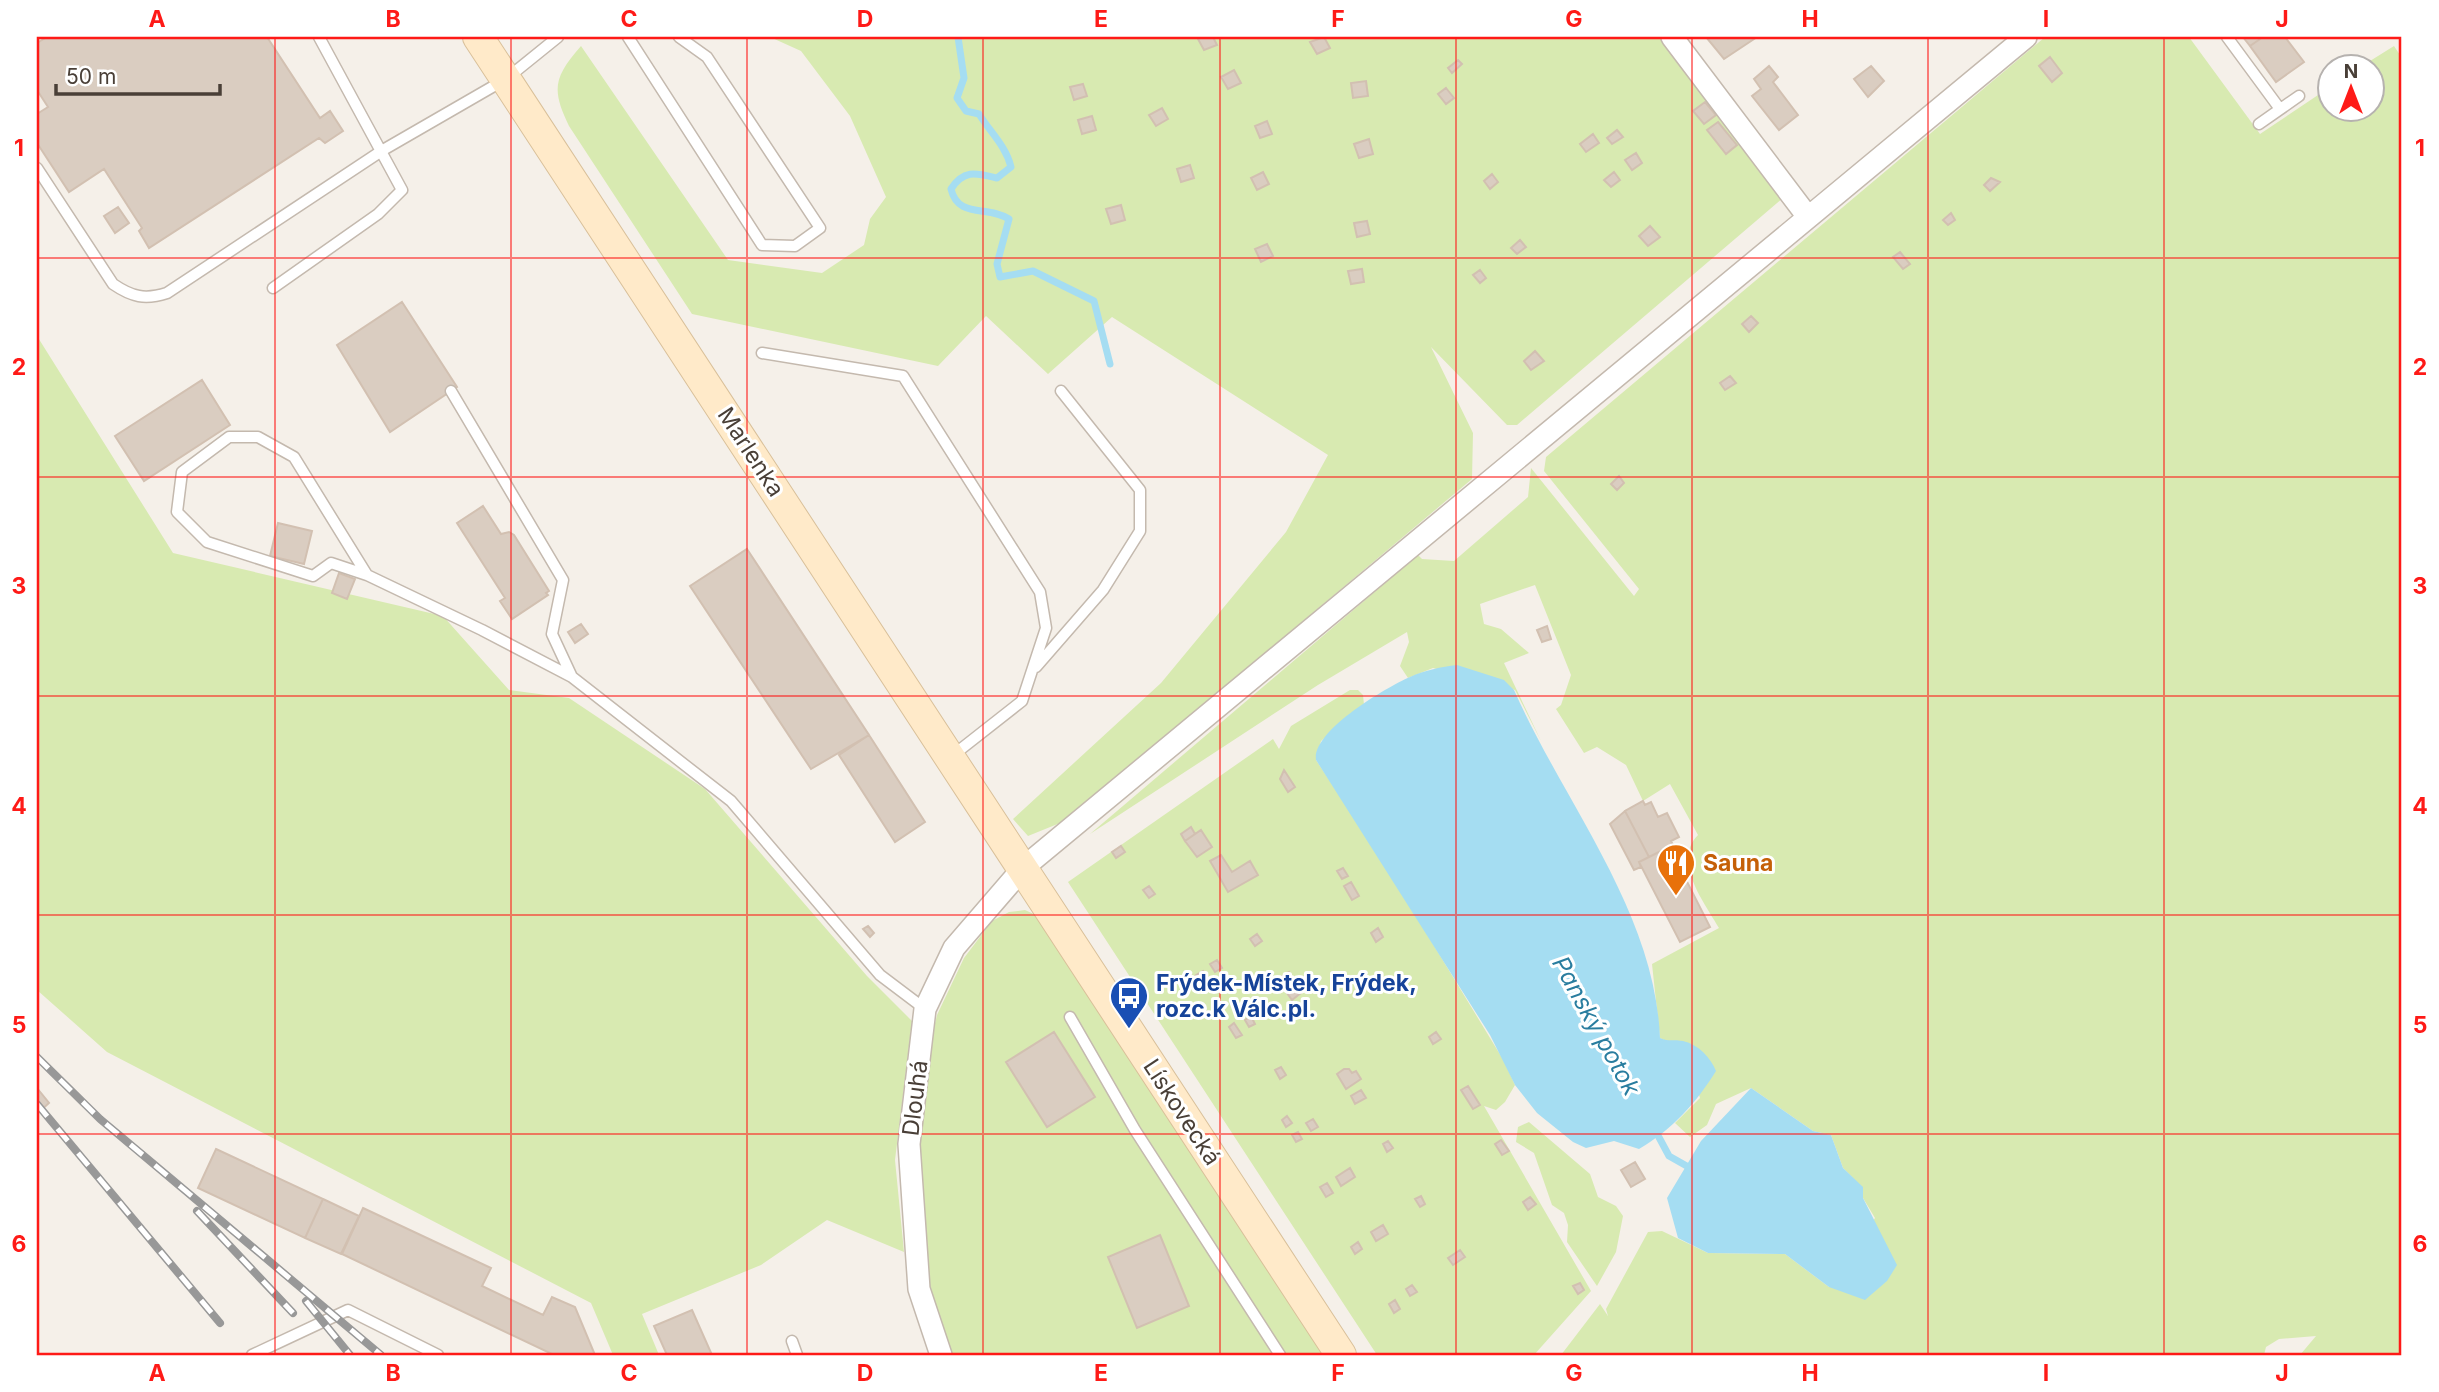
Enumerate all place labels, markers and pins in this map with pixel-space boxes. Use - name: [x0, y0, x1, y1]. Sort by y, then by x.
- restaurant icon: Sauna: [1655, 842, 1697, 897]
- place label: Sauna: [1703, 849, 1773, 877]
- place label: Frýdek-Místek, Frýdek, rozc.k Válc.pl.: [1156, 969, 1417, 1023]
- bus stop icon: Frýdek-Místek, Frýdek, rozc.k Válc.pl.: [1108, 975, 1150, 1030]

